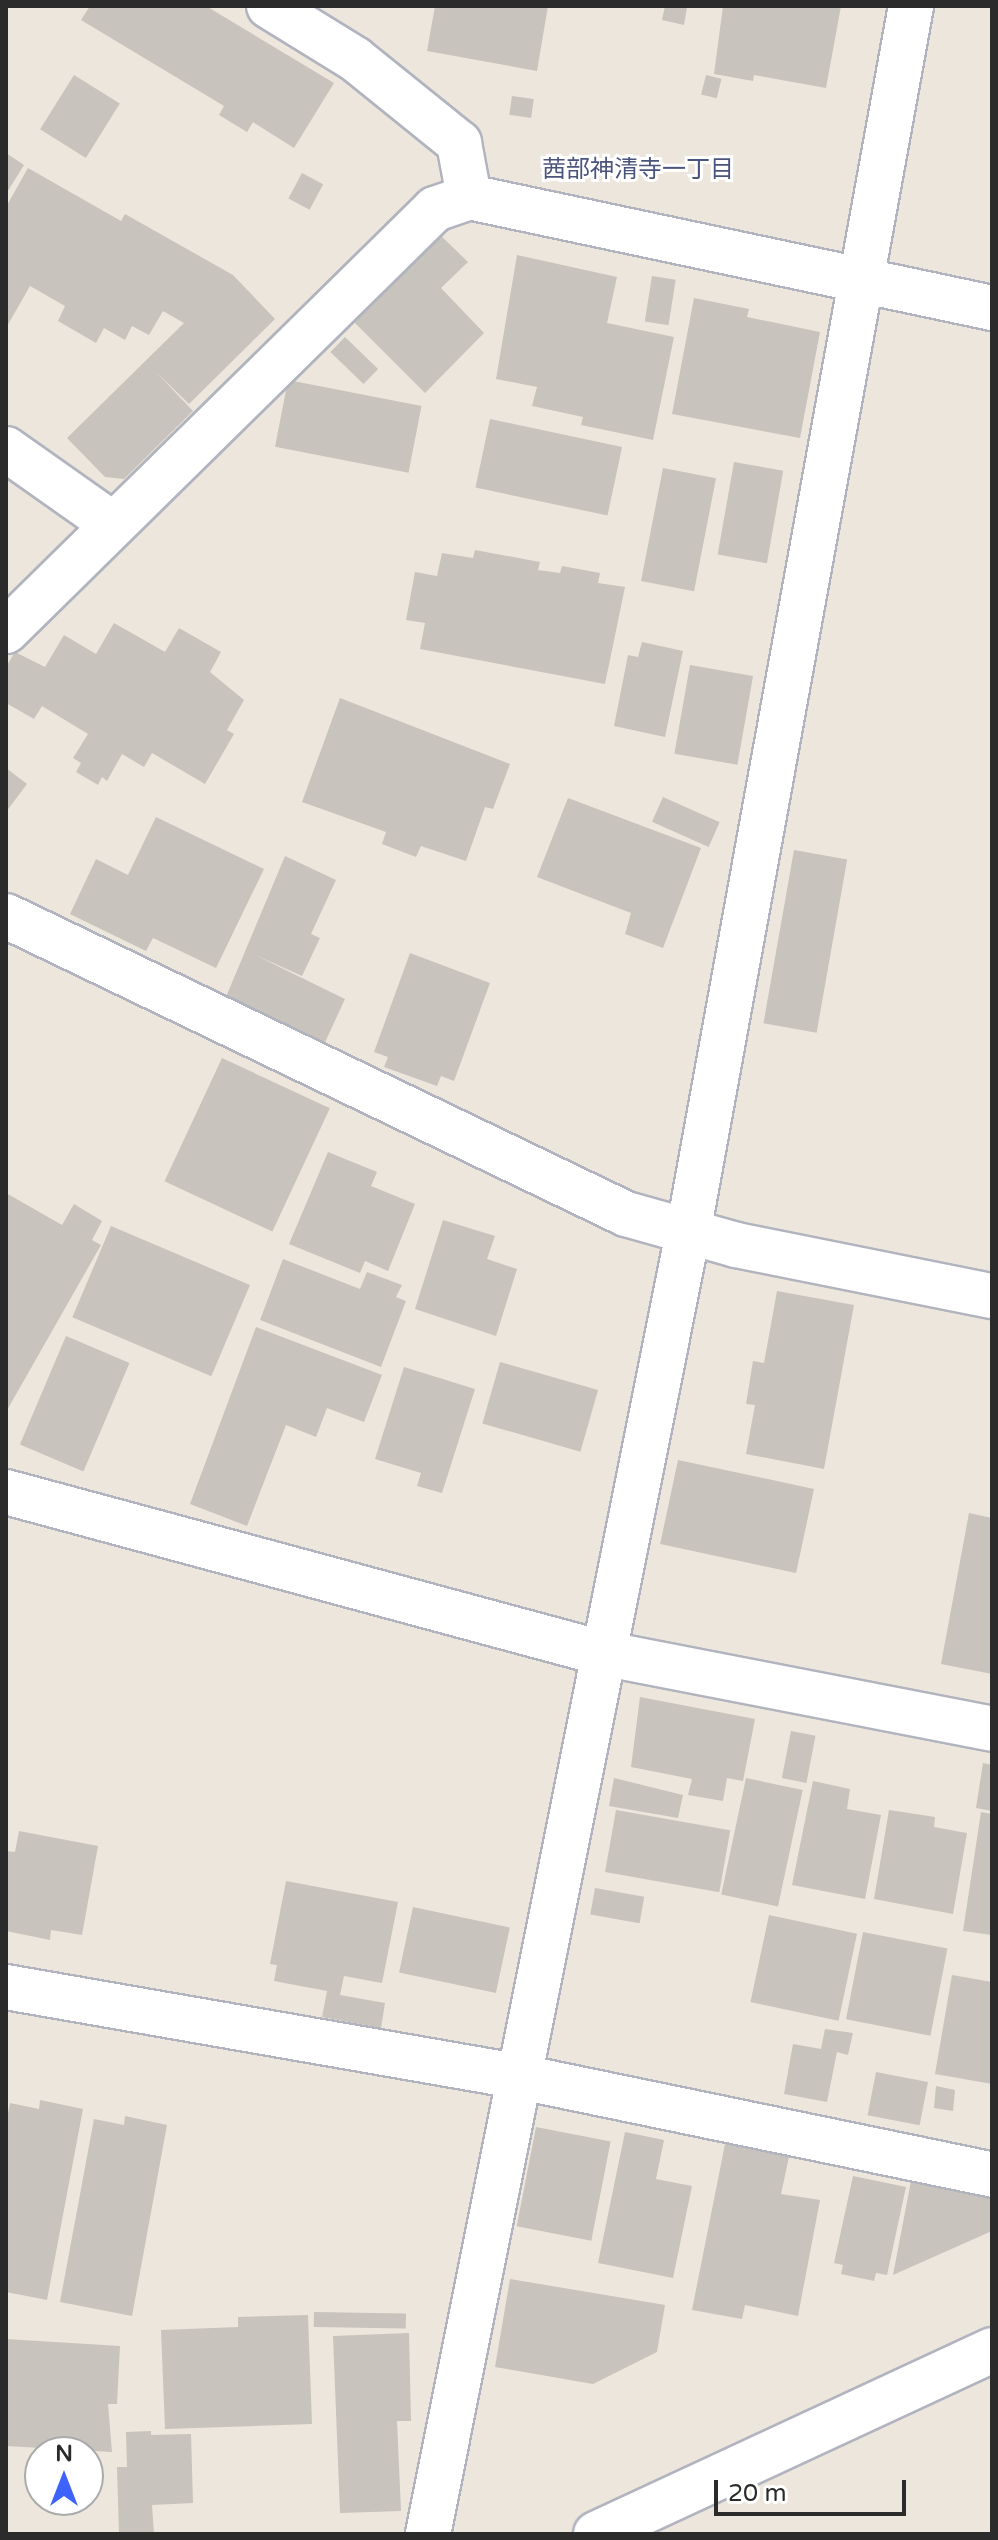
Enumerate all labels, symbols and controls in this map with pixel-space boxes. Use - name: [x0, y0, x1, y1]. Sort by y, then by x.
- district label: 茜部神清寺一丁目: [542, 156, 734, 184]
- north arrow: [24, 2436, 104, 2516]
- text: N: [55, 2441, 73, 2467]
- scale bar: [718, 2464, 910, 2514]
- text: 20 m: [728, 2479, 786, 2508]

